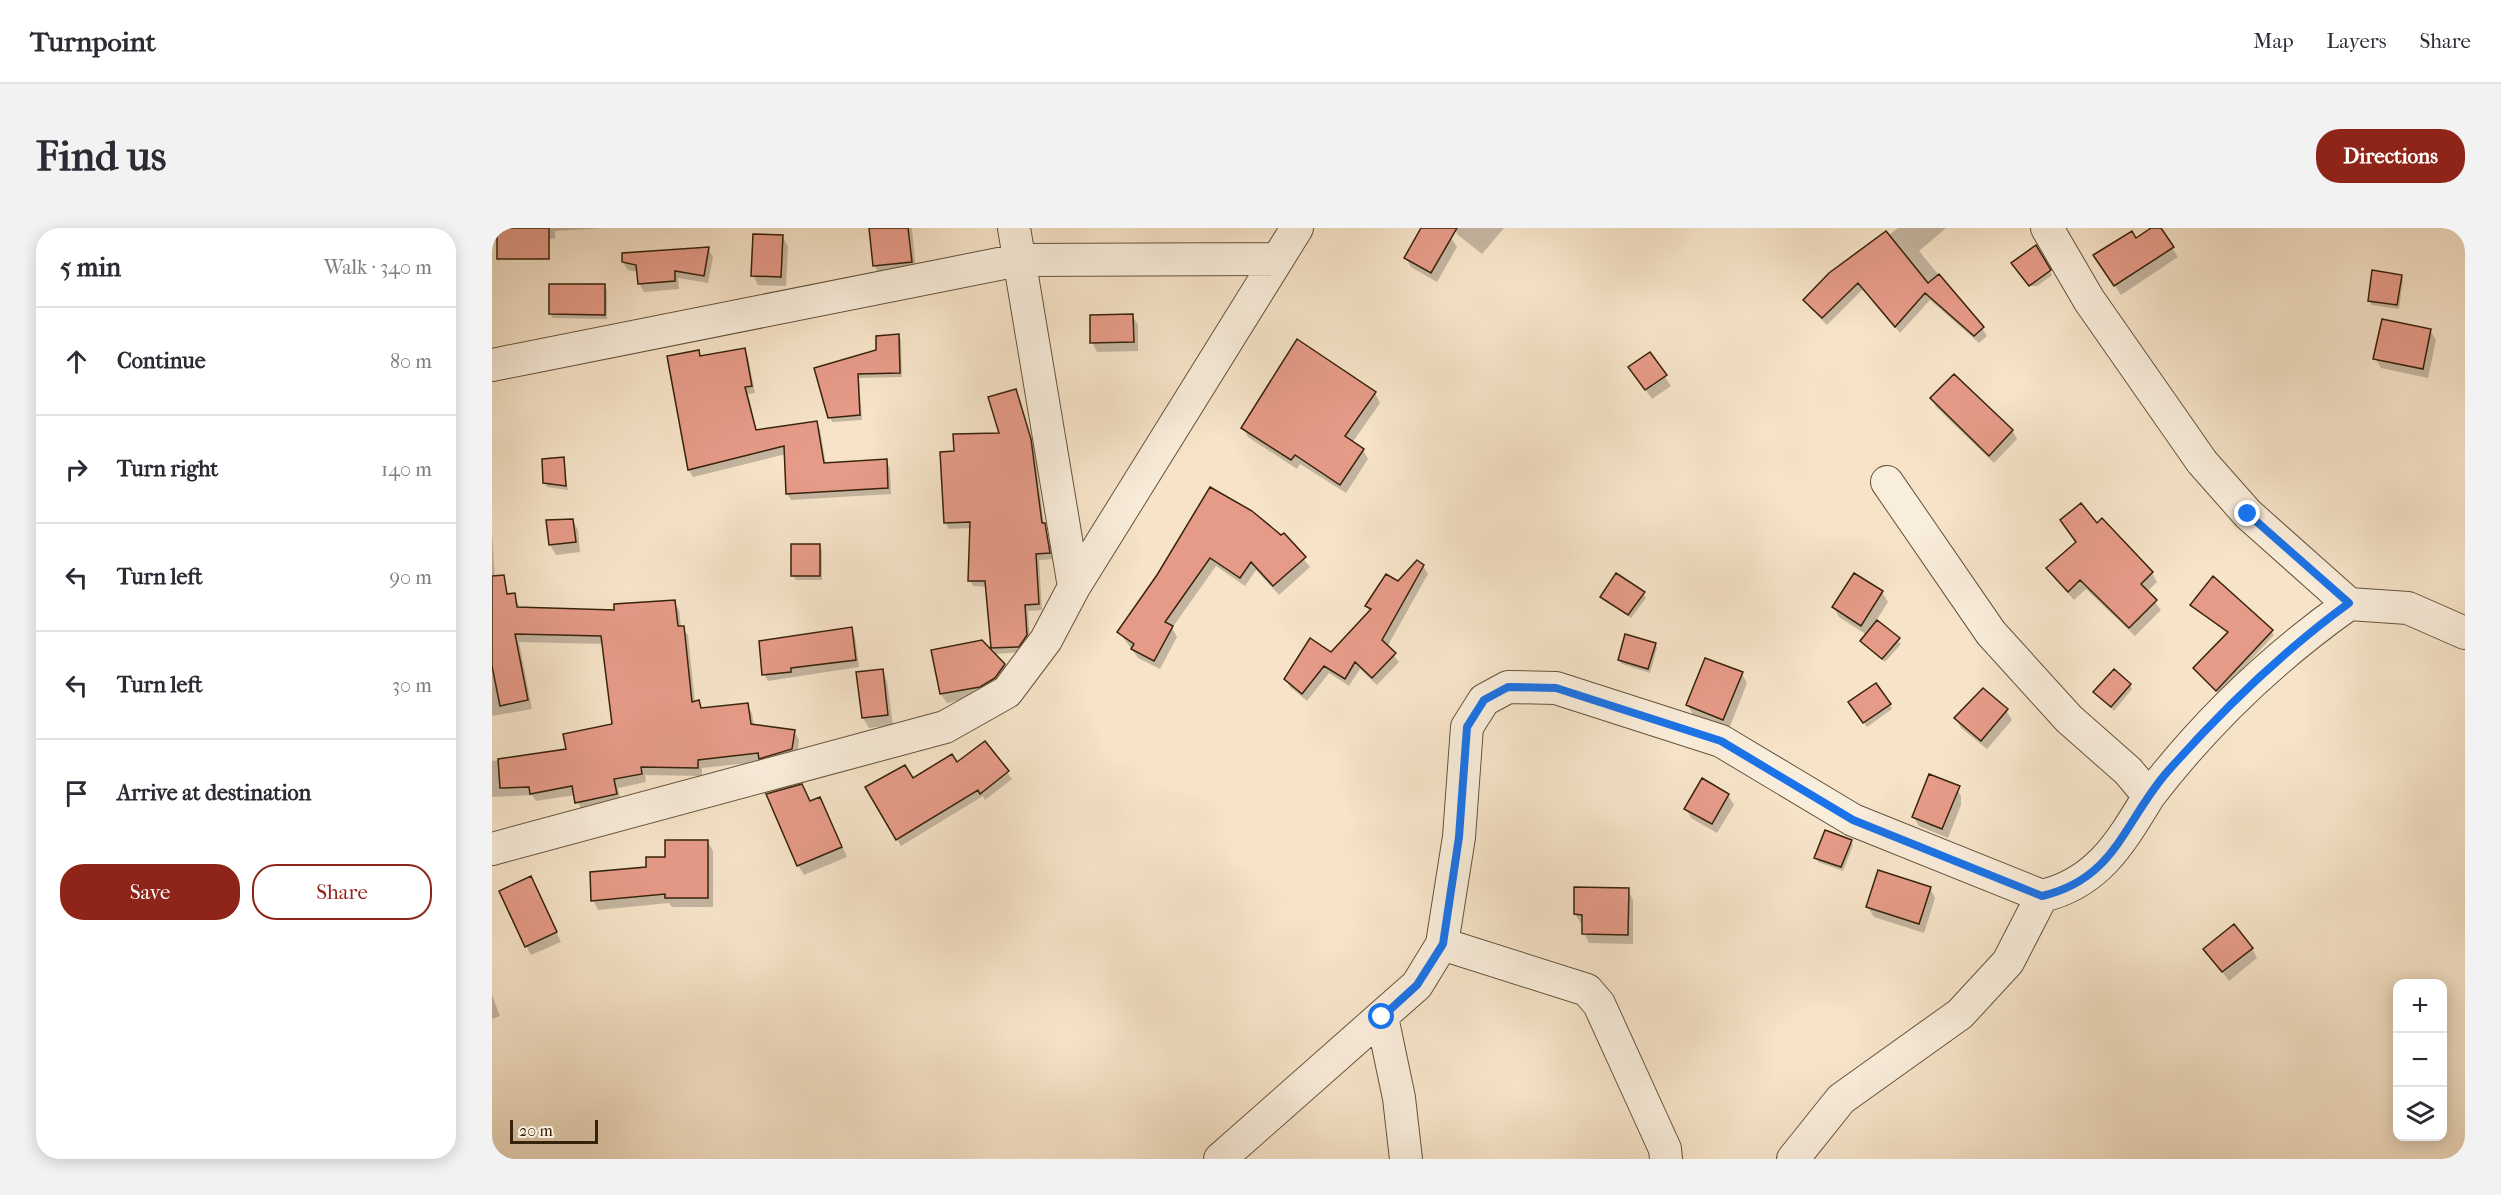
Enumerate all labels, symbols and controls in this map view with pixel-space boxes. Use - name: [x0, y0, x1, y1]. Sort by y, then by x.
- text: Turnpoint: [30, 25, 156, 58]
- text: Map: [2253, 29, 2294, 53]
- text: Layers: [2327, 29, 2386, 53]
- text: Share: [2419, 29, 2471, 53]
- button: Directions: [2316, 129, 2465, 183]
- text: Find us: [36, 132, 166, 181]
- text: 5 min: [60, 252, 121, 283]
- text: Walk · 340 m: [324, 256, 432, 279]
- icon: ahead: [60, 345, 93, 378]
- text: Continue: [117, 348, 206, 374]
- text: 80 m: [390, 350, 432, 373]
- icon: right: [60, 453, 93, 486]
- text: Turn right: [117, 456, 218, 482]
- text: 140 m: [381, 458, 432, 481]
- route end: [2234, 500, 2260, 526]
- icon: left: [60, 561, 93, 594]
- text: Turn left: [117, 564, 203, 590]
- text: 90 m: [390, 566, 432, 589]
- icon: left: [60, 669, 93, 702]
- text: Turn left: [117, 672, 203, 698]
- text: 30 m: [392, 674, 432, 697]
- icon: arrive: [60, 777, 93, 810]
- text: Arrive at destination: [117, 780, 311, 806]
- button: Save: [60, 864, 240, 920]
- button: Share: [252, 864, 432, 920]
- map controls: [2393, 979, 2447, 1141]
- button: +: [2393, 979, 2447, 1033]
- route start: [1368, 1003, 1394, 1029]
- button: −: [2393, 1033, 2447, 1087]
- button: layers: [2393, 1087, 2447, 1141]
- scale bar: [510, 1117, 598, 1144]
- text: 20 m: [519, 1121, 553, 1140]

